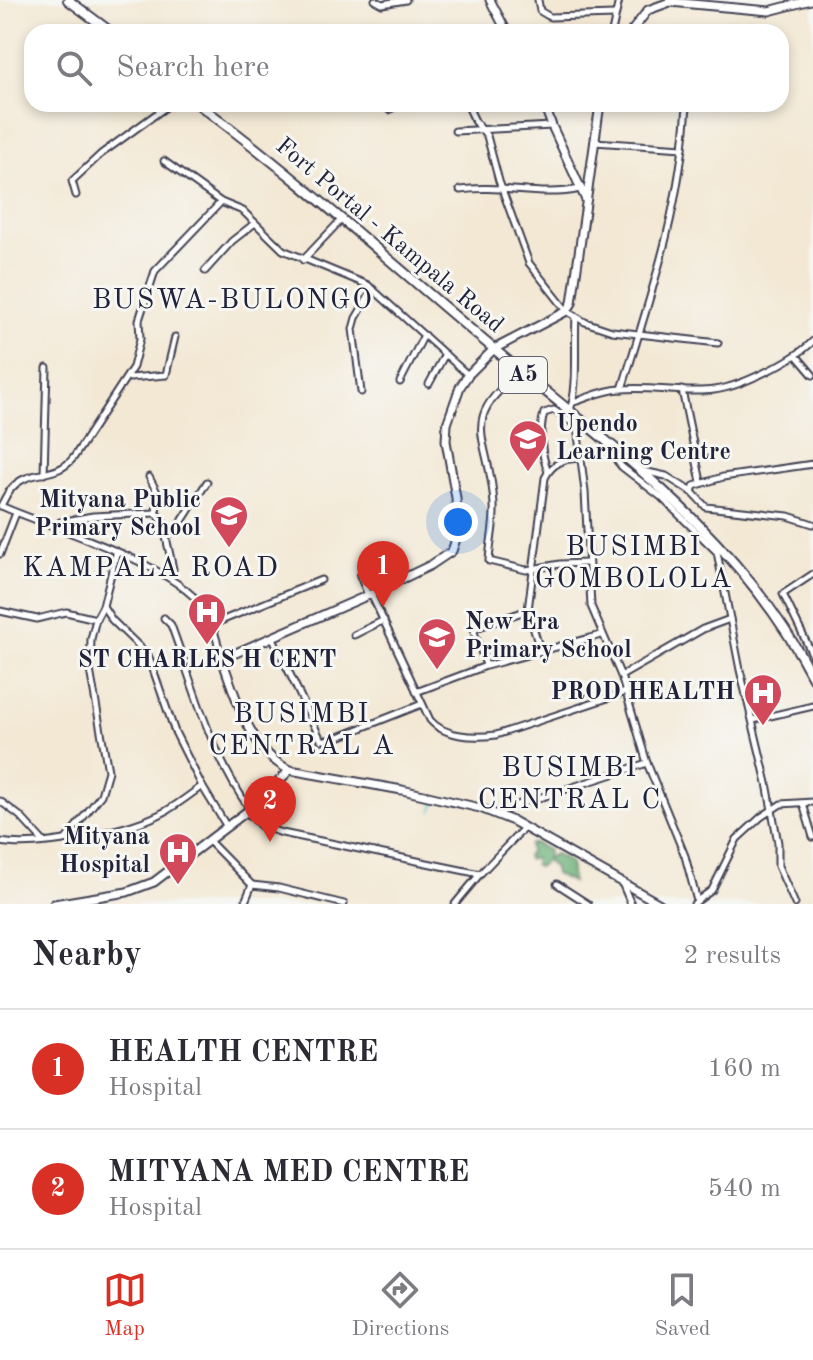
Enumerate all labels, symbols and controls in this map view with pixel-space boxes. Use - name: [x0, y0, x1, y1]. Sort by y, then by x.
- search box: [24, 24, 789, 112]
- icon: search: [52, 46, 96, 90]
- text: Search here: [116, 53, 270, 83]
- street label: Fort Portal - Kampala Road: [271, 134, 507, 338]
- district label: BUSWA-BULONGO: [92, 287, 374, 315]
- road number: A5: [499, 357, 547, 393]
- place label: Upendo Learning Centre: [556, 413, 731, 465]
- school or university icon: Upendo Learning Centre: [507, 418, 549, 473]
- place label: Mityana Public Primary School: [34, 489, 201, 541]
- school or university icon: Mityana Public Primary School: [208, 494, 250, 549]
- your location: [438, 502, 478, 542]
- district label: BUSIMBI GOMBOLOLA: [535, 534, 733, 594]
- pin: 1: [357, 541, 409, 607]
- district label: KAMPALA ROAD: [22, 555, 280, 583]
- hospital icon: ST CHARLES H CENT: [186, 591, 228, 646]
- place label: New Era Primary School: [465, 611, 632, 663]
- school or university icon: New Era Primary School: [416, 616, 458, 671]
- place label: ST CHARLES H CENT: [78, 649, 336, 673]
- hospital icon: PROD HEALTH: [742, 672, 784, 727]
- place label: PROD HEALTH: [550, 681, 735, 705]
- district label: BUSIMBI CENTRAL A: [208, 701, 396, 761]
- district label: BUSIMBI CENTRAL C: [478, 755, 662, 815]
- pin: 2: [244, 776, 296, 842]
- place label: Mityana Hospital: [59, 826, 150, 878]
- hospital icon: Mityana Hospital: [157, 831, 199, 886]
- text: Nearby: [32, 939, 142, 973]
- text: 2 results: [683, 943, 781, 969]
- text: HEALTH CENTRE: [108, 1038, 378, 1068]
- text: 1: [50, 1056, 66, 1082]
- text: 160 m: [708, 1056, 781, 1082]
- text: Hospital: [108, 1075, 202, 1101]
- text: MITYANA MED CENTRE: [108, 1158, 469, 1188]
- text: 2: [50, 1176, 66, 1202]
- text: 540 m: [708, 1176, 781, 1202]
- text: Hospital: [108, 1195, 202, 1221]
- tab: Map: [103, 1268, 147, 1343]
- tab: Directions: [352, 1268, 449, 1343]
- tab: Saved: [654, 1268, 710, 1343]

